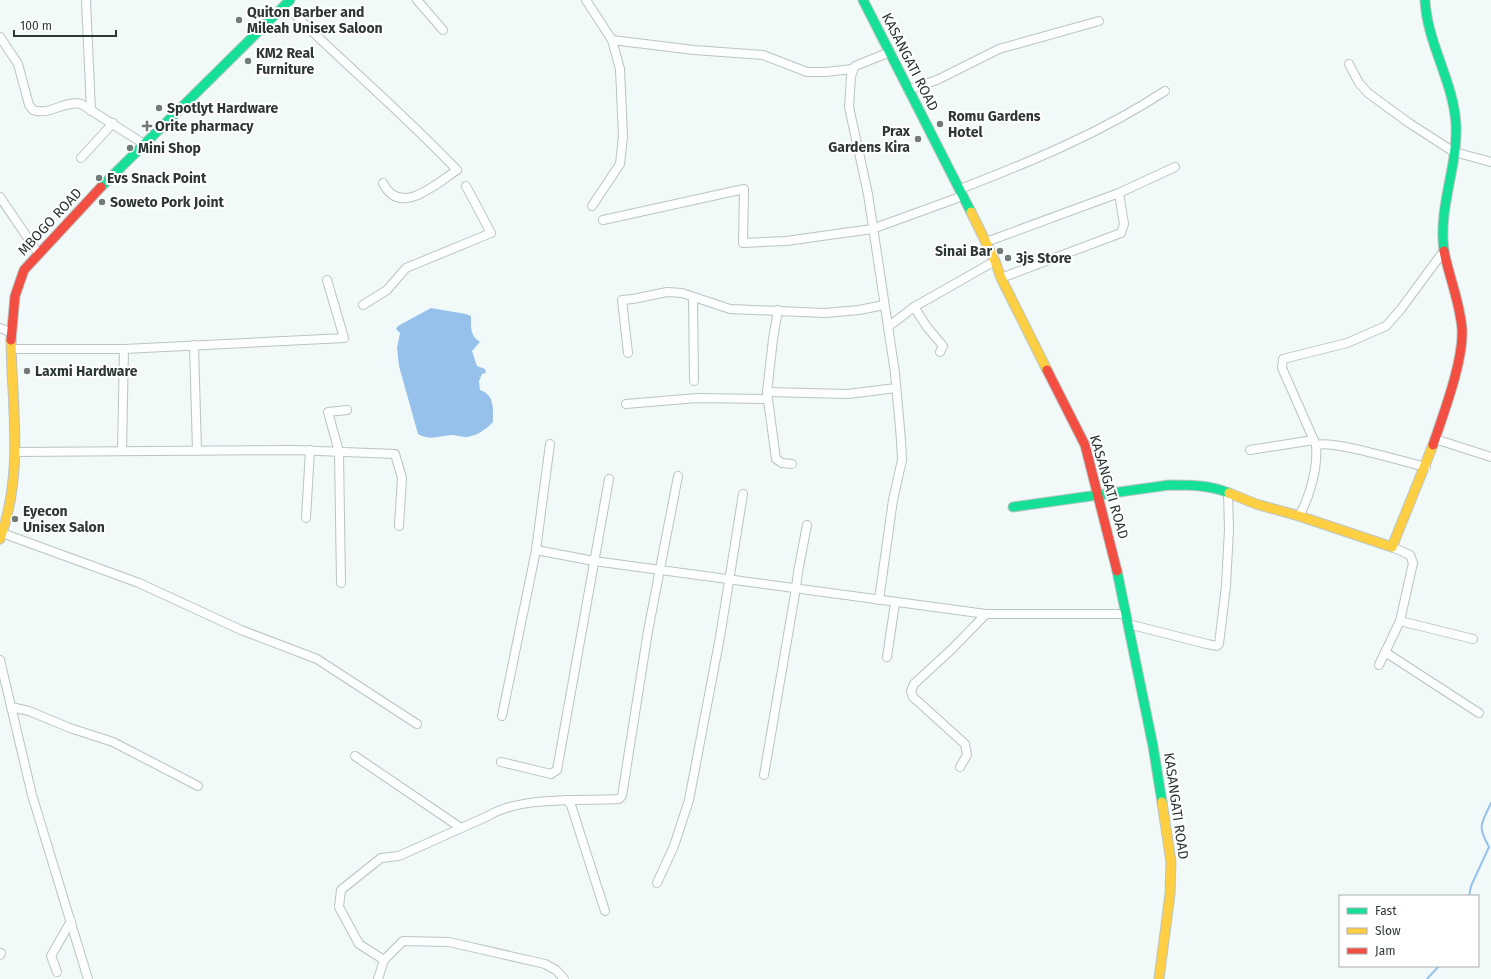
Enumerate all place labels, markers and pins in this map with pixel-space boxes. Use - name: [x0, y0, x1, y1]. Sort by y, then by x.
- place label: Quiton Barber and Mileah Unisex Saloon: [247, 4, 383, 37]
- marker: Quiton Barber and Mileah Unisex Saloon: [234, 15, 244, 25]
- place label: KM2 Real Furniture: [256, 45, 315, 78]
- marker: KM2 Real Furniture: [243, 56, 253, 66]
- place label: Spotlyt Hardware: [167, 100, 279, 117]
- marker: Spotlyt Hardware: [154, 103, 164, 113]
- place label: Romu Gardens Hotel: [948, 108, 1041, 141]
- place label: Orite pharmacy: [155, 118, 254, 135]
- marker: Romu Gardens Hotel: [935, 119, 945, 129]
- marker: Orite pharmacy: [142, 121, 152, 131]
- place label: Prax Gardens Kira: [828, 123, 911, 156]
- marker: Prax Gardens Kira: [913, 134, 923, 144]
- place label: Mini Shop: [138, 140, 201, 157]
- marker: Mini Shop: [125, 143, 135, 153]
- place label: Evs Snack Point: [107, 170, 207, 187]
- marker: Evs Snack Point: [94, 173, 104, 183]
- place label: Soweto Pork Joint: [110, 194, 224, 211]
- marker: Soweto Pork Joint: [97, 197, 107, 207]
- place label: Sinai Bar: [935, 243, 992, 260]
- marker: Sinai Bar: [995, 246, 1005, 256]
- place label: 3js Store: [1015, 250, 1072, 267]
- marker: 3js Store: [1003, 253, 1013, 263]
- place label: Laxmi Hardware: [35, 363, 138, 380]
- marker: Laxmi Hardware: [22, 366, 32, 376]
- place label: Eyecon Unisex Salon: [23, 503, 105, 536]
- marker: Eyecon Unisex Salon: [10, 514, 20, 524]

